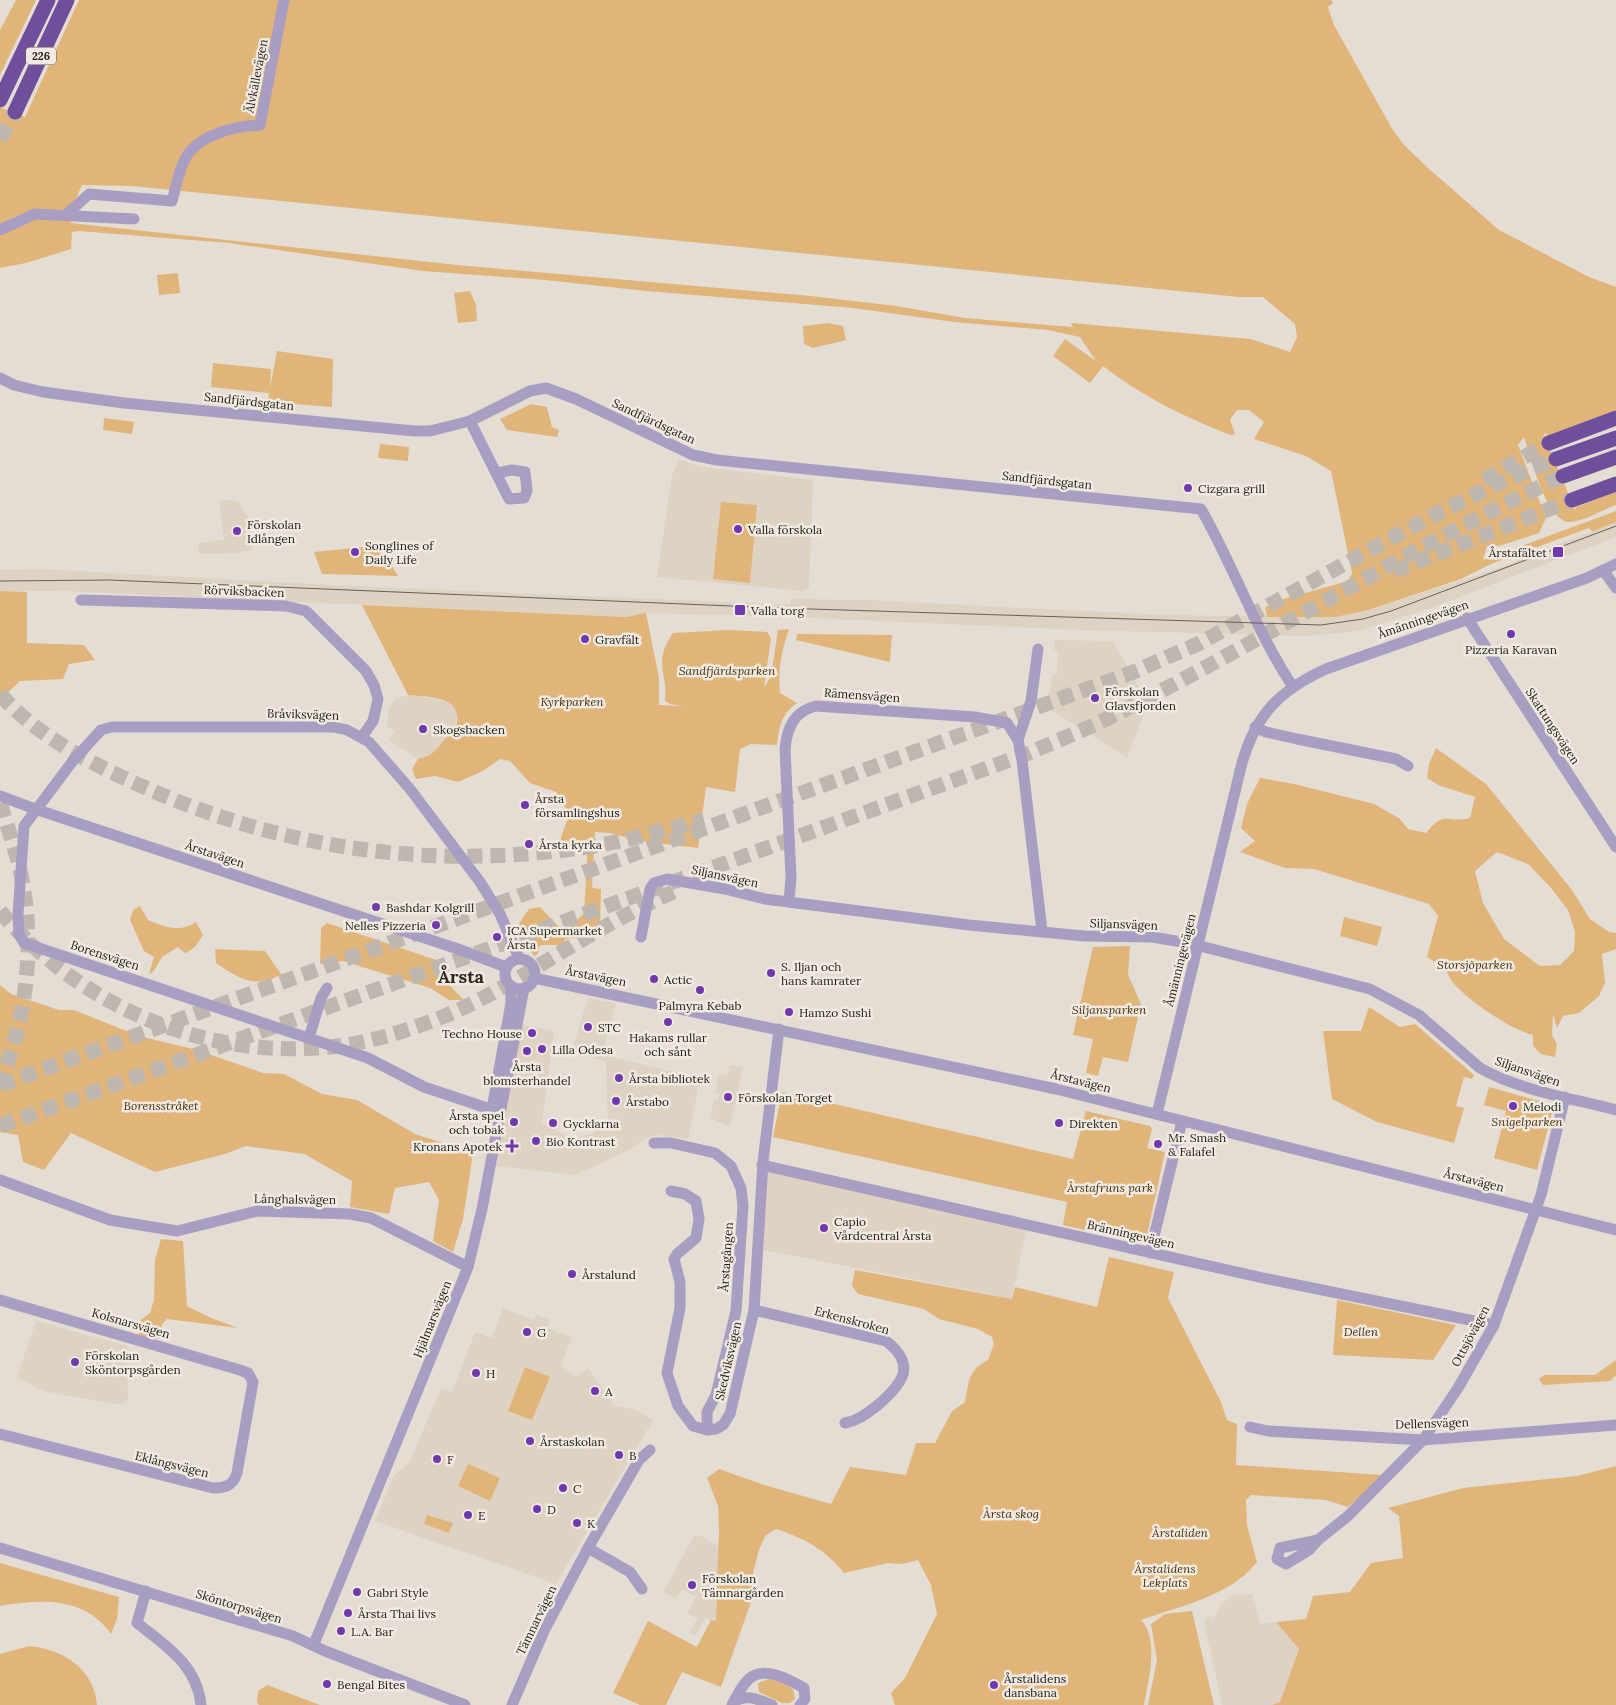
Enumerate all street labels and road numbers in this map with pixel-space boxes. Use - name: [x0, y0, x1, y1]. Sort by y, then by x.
- street label: Älvkällevägen: [241, 38, 271, 115]
- road number: 226: [26, 48, 56, 64]
- street label: Sandfjärdsgatan: [203, 389, 295, 413]
- street label: Sandfjärdsgatan: [610, 395, 698, 447]
- street label: Sandfjärdsgatan: [1001, 468, 1093, 492]
- street label: Rörviksbacken: [203, 582, 285, 600]
- street label: Åmänningevägen: [1375, 596, 1470, 642]
- street label: Rämensvägen: [823, 685, 901, 705]
- street label: Skattungsvägen: [1523, 685, 1583, 767]
- street label: Bråviksvägen: [267, 705, 339, 723]
- street label: Årstavägen: [183, 837, 247, 871]
- street label: Siljansvägen: [690, 862, 760, 890]
- street label: Åmänningevägen: [1161, 912, 1199, 1009]
- street label: Siljansvägen: [1090, 915, 1158, 933]
- street label: Borensvägen: [69, 937, 141, 973]
- street label: Årstavägen: [563, 963, 628, 989]
- street label: Siljansvägen: [1493, 1053, 1563, 1089]
- street label: Årstavägen: [1048, 1066, 1113, 1096]
- street label: Årstavägen: [1441, 1165, 1506, 1195]
- street label: Långhalsvägen: [254, 1191, 336, 1207]
- street label: Bränningevägen: [1086, 1217, 1176, 1251]
- street label: Årstagången: [716, 1222, 736, 1293]
- street label: Hjälmarsvägen: [410, 1278, 454, 1360]
- street label: Erkenskroken: [813, 1303, 891, 1337]
- street label: Ottsjövägen: [1448, 1303, 1492, 1369]
- street label: Kolsnarsvägen: [90, 1305, 172, 1341]
- street label: Skedviksvägen: [712, 1320, 744, 1402]
- street label: Dellensvägen: [1395, 1414, 1469, 1432]
- street label: Eklångsvägen: [134, 1448, 210, 1480]
- street label: Tämnarvägen: [513, 1583, 559, 1657]
- street label: Sköntorpsvägen: [194, 1586, 284, 1626]

